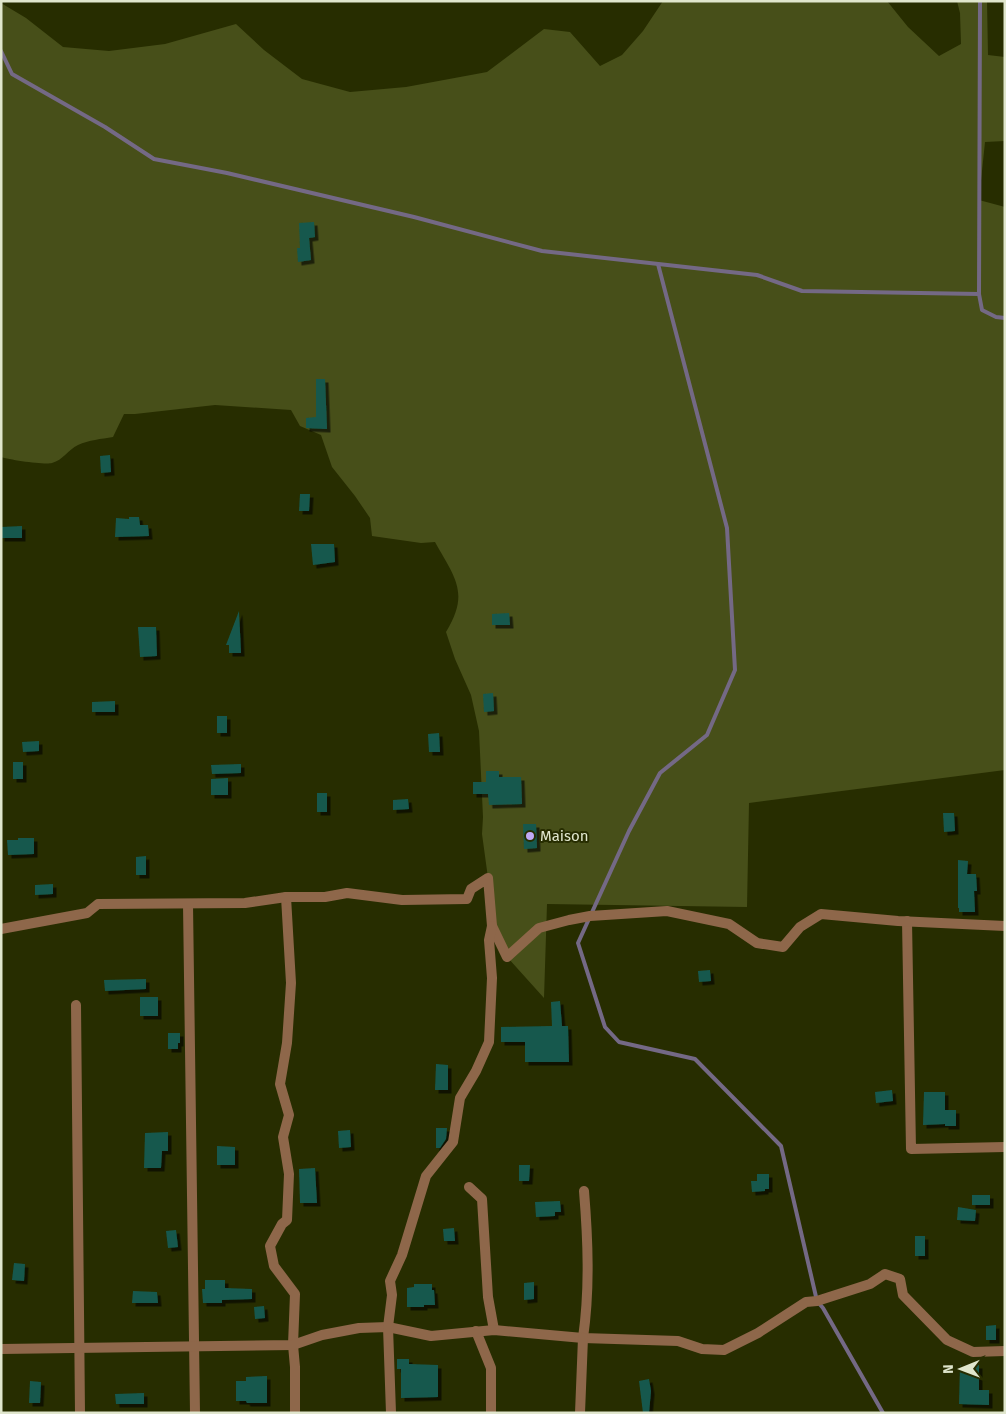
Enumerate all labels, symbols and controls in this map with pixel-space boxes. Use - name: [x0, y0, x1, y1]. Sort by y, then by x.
- place label: Maison: [540, 827, 589, 845]
- marker: Maison: [524, 830, 536, 842]
- north arrow: [936, 1344, 986, 1394]
- text: N: [940, 1364, 957, 1374]

